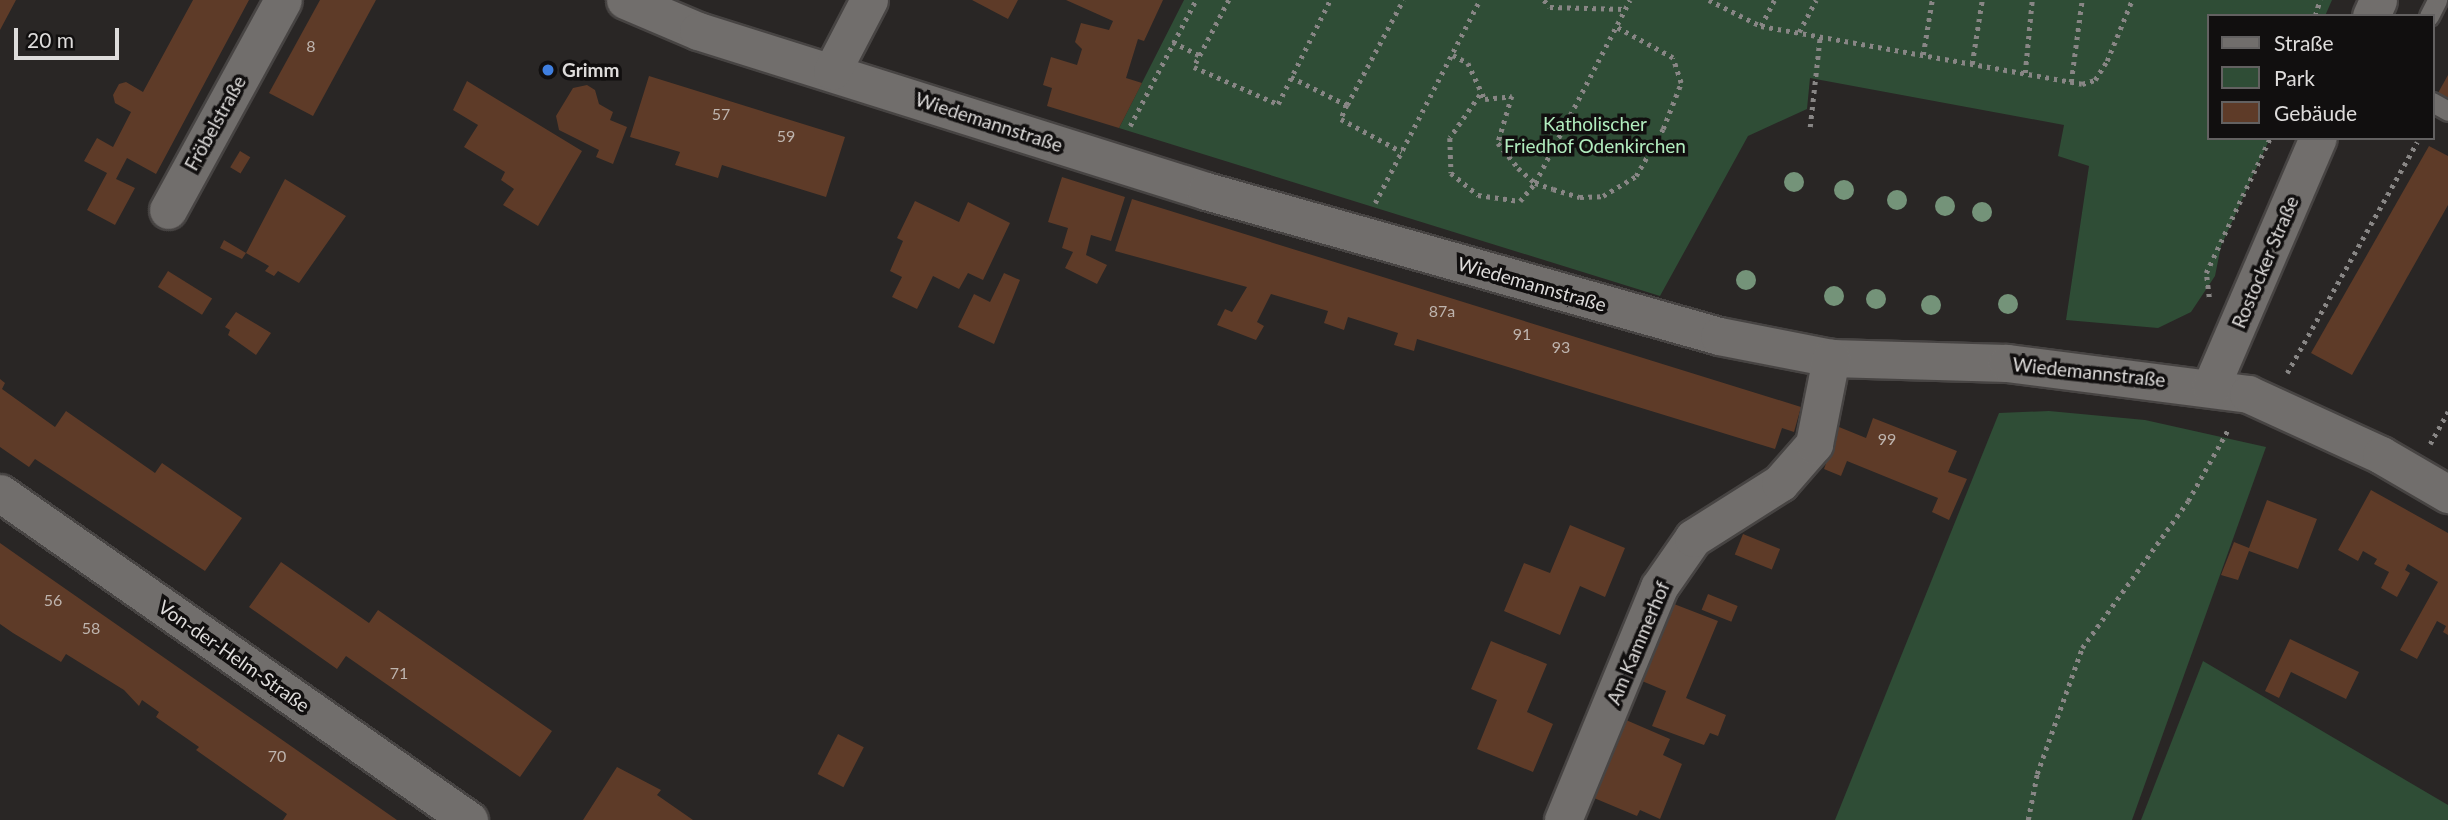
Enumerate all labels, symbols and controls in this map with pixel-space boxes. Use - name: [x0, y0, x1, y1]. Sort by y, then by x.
- scale bar: [18, 14, 122, 58]
- legend: [2206, 14, 2434, 140]
- text: 20 m: [27, 27, 74, 52]
- text: Straße: [2274, 30, 2334, 55]
- house number: 8: [306, 36, 316, 56]
- place label: Grimm: [562, 59, 619, 81]
- marker: Grimm: [540, 62, 556, 78]
- text: Park: [2274, 65, 2315, 90]
- street label: Fröbelstraße: [180, 72, 250, 174]
- street label: Wiedemannstraße: [913, 87, 1065, 157]
- text: Gebäude: [2274, 100, 2357, 125]
- house number: 57: [712, 104, 730, 124]
- park label: Katholischer Friedhof Odenkirchen: [1504, 113, 1686, 157]
- house number: 59: [777, 126, 795, 146]
- street label: Rostocker Straße: [2227, 192, 2303, 332]
- street label: Wiedemannstraße: [1455, 252, 1609, 316]
- house number: 87a: [1429, 301, 1455, 321]
- house number: 91: [1513, 324, 1531, 344]
- house number: 93: [1552, 337, 1570, 357]
- street label: Wiedemannstraße: [2012, 353, 2166, 391]
- house number: 99: [1878, 429, 1896, 449]
- street label: Am Kammerhof: [1602, 578, 1674, 708]
- house number: 56: [44, 590, 62, 610]
- street label: Von-der-Helm-Straße: [154, 595, 314, 717]
- house number: 58: [82, 618, 100, 638]
- house number: 71: [390, 663, 408, 683]
- house number: 70: [268, 746, 286, 766]

